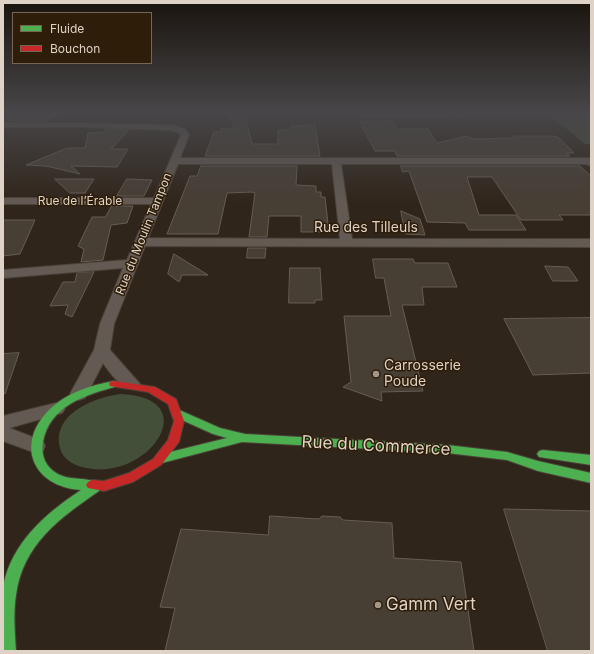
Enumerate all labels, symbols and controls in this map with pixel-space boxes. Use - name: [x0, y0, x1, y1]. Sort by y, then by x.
- legend: [12, 12, 152, 64]
- text: Fluide: [50, 21, 84, 36]
- text: Bouchon: [50, 41, 100, 56]
- street label: Rue du Moulin Tampon: [113, 171, 175, 297]
- street label: Rue de l’Érable: [38, 194, 122, 208]
- street label: Rue des Tilleuls: [314, 220, 418, 236]
- place label: Carrosserie Poude: [384, 358, 461, 390]
- marker: Carrosserie Poude: [371, 369, 381, 379]
- street label: Rue du Commerce: [301, 432, 451, 460]
- place label: Gamm Vert: [386, 595, 476, 615]
- marker: Gamm Vert: [373, 600, 383, 610]

